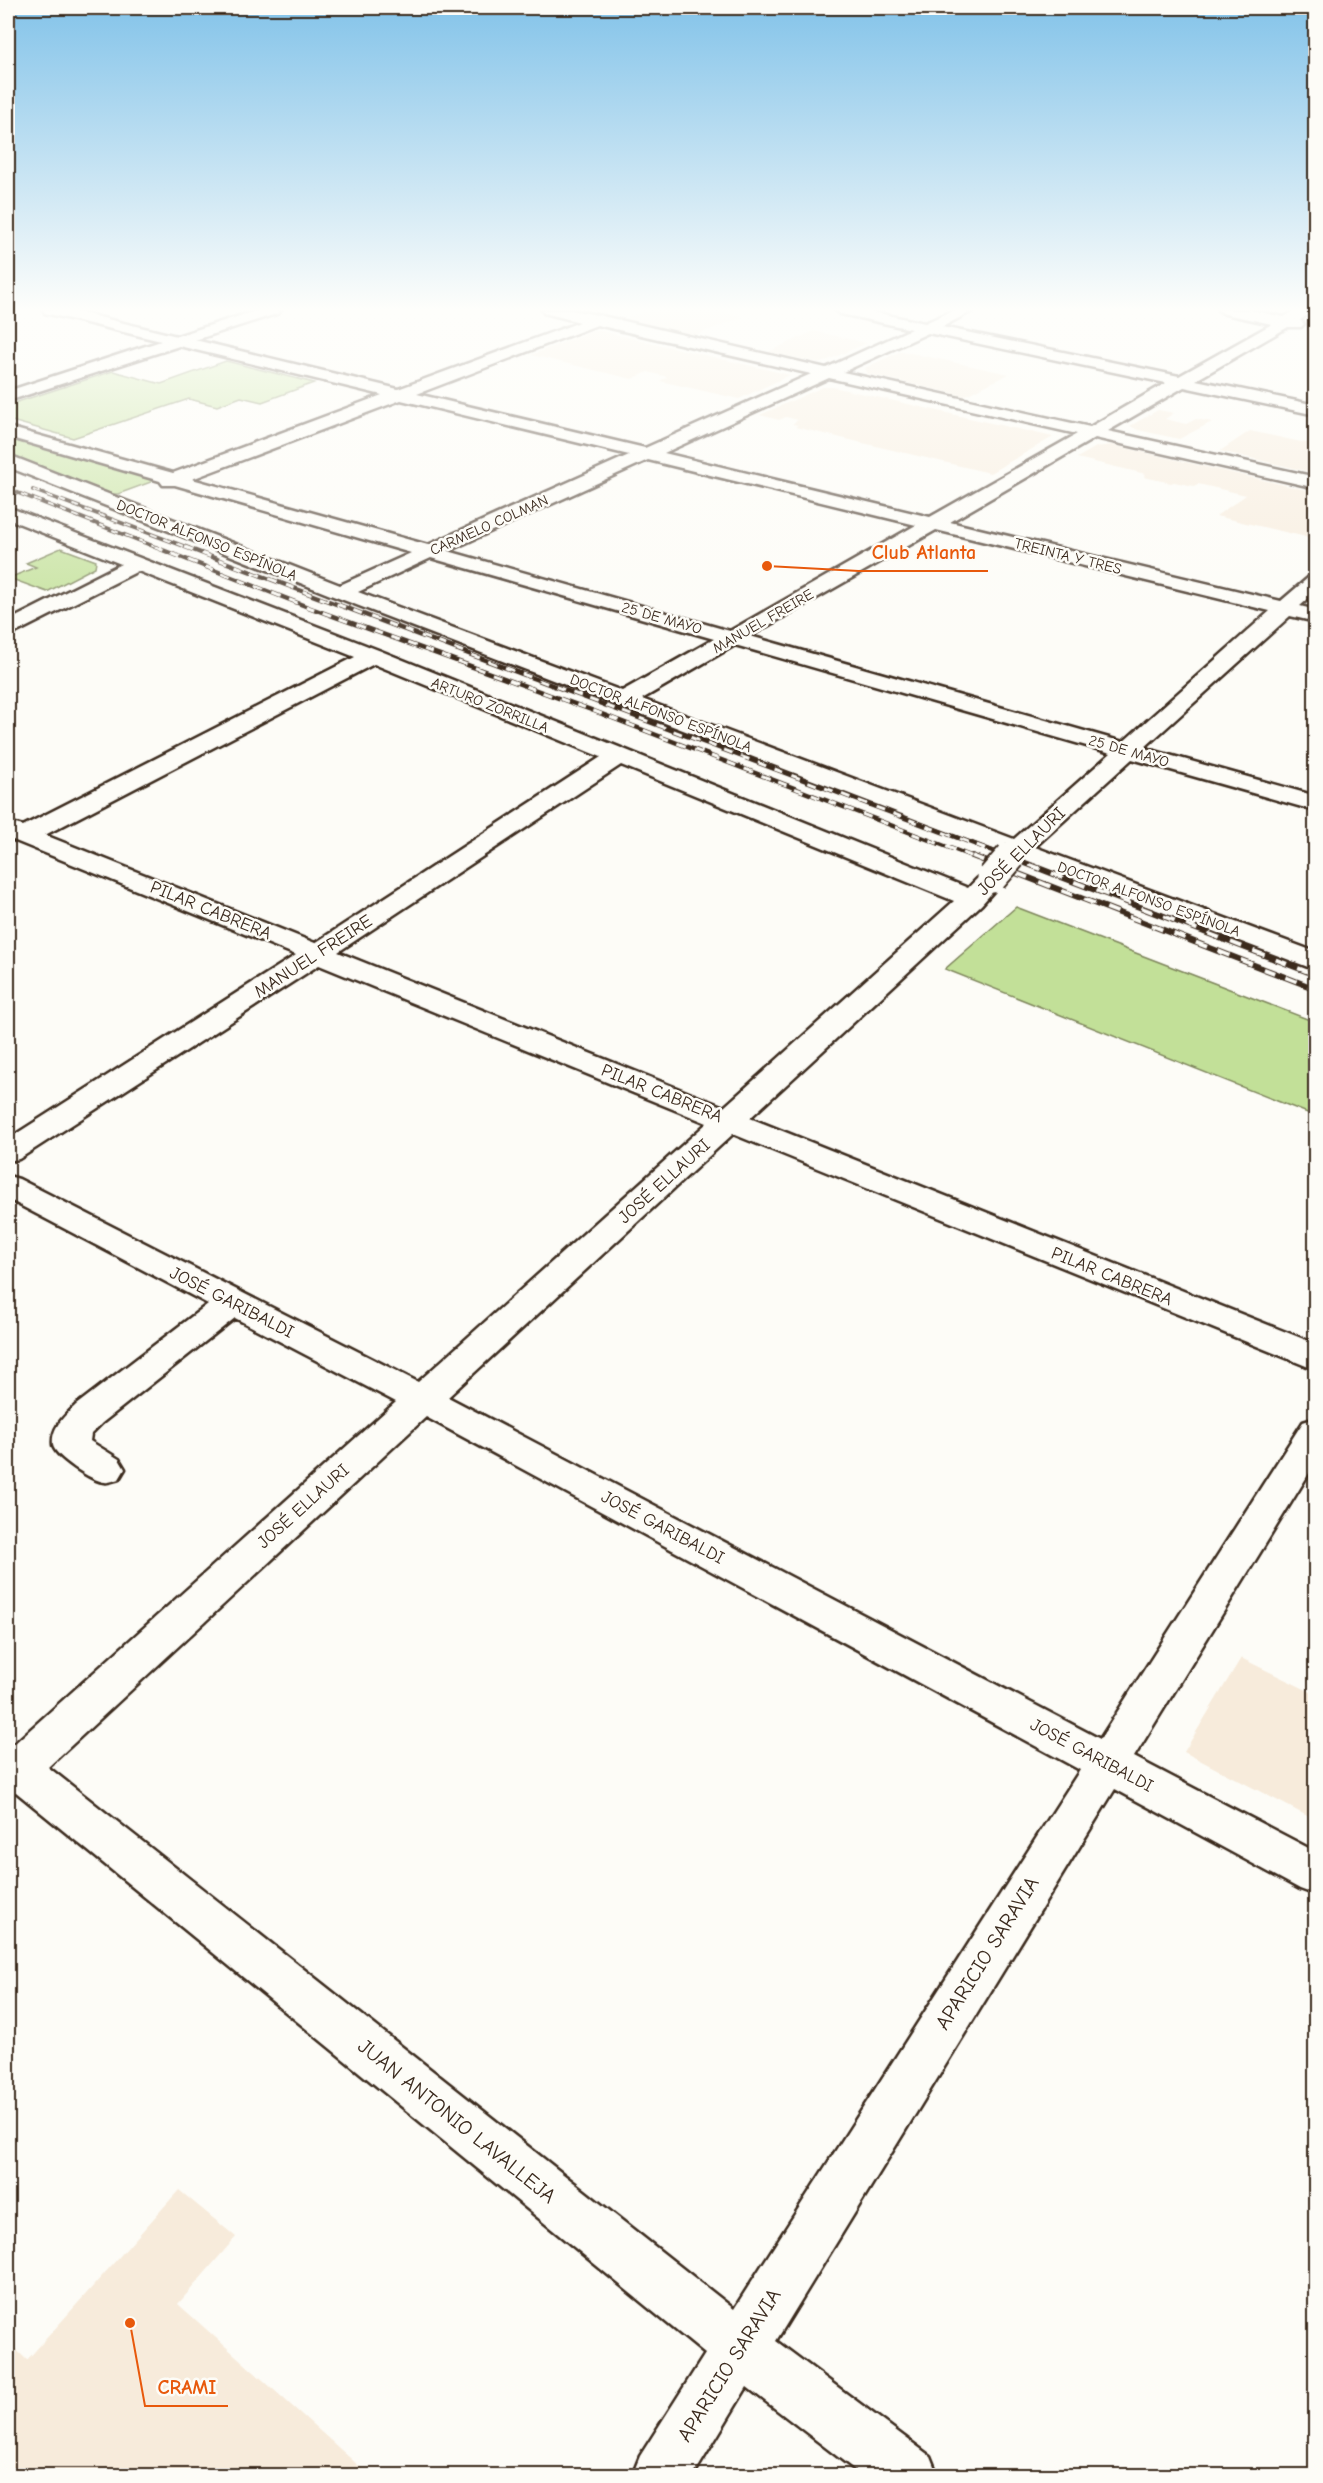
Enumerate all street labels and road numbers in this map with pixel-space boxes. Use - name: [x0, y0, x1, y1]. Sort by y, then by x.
- street label: CARMELO COLMAN: [427, 491, 551, 559]
- street label: DOCTOR ALFONSO ESPÍNOLA: [114, 495, 301, 585]
- street label: TREINTA Y TRES: [1013, 534, 1123, 578]
- street label: MANUEL FREIRE: [709, 585, 817, 657]
- street label: 25 DE MAYO: [620, 598, 704, 638]
- street label: DOCTOR ALFONSO ESPÍNOLA: [568, 669, 755, 756]
- street label: ARTURO ZORRILLA: [429, 673, 552, 737]
- street label: 25 DE MAYO: [1087, 731, 1171, 771]
- street label: JOSÉ ELLAURI: [972, 802, 1070, 900]
- street label: DOCTOR ALFONSO ESPÍNOLA: [1055, 857, 1243, 941]
- street label: PILAR CABRERA: [147, 877, 274, 944]
- street label: MANUEL FREIRE: [250, 910, 376, 1002]
- street label: PILAR CABRERA: [598, 1060, 725, 1127]
- street label: JOSÉ ELLAURI: [613, 1134, 715, 1228]
- street label: PILAR CABRERA: [1048, 1243, 1175, 1310]
- street label: JOSÉ GARIBALDI: [166, 1261, 298, 1343]
- street label: JOSÉ ELLAURI: [252, 1459, 354, 1553]
- street label: JOSÉ GARIBALDI: [598, 1485, 728, 1569]
- street label: JOSÉ GARIBALDI: [1027, 1713, 1157, 1797]
- street label: APARICIO SARAVIA: [930, 1872, 1044, 2034]
- street label: JUAN ANTONIO LAVALLEJA: [353, 2034, 561, 2208]
- street label: APARICIO SARAVIA: [672, 2284, 786, 2446]

